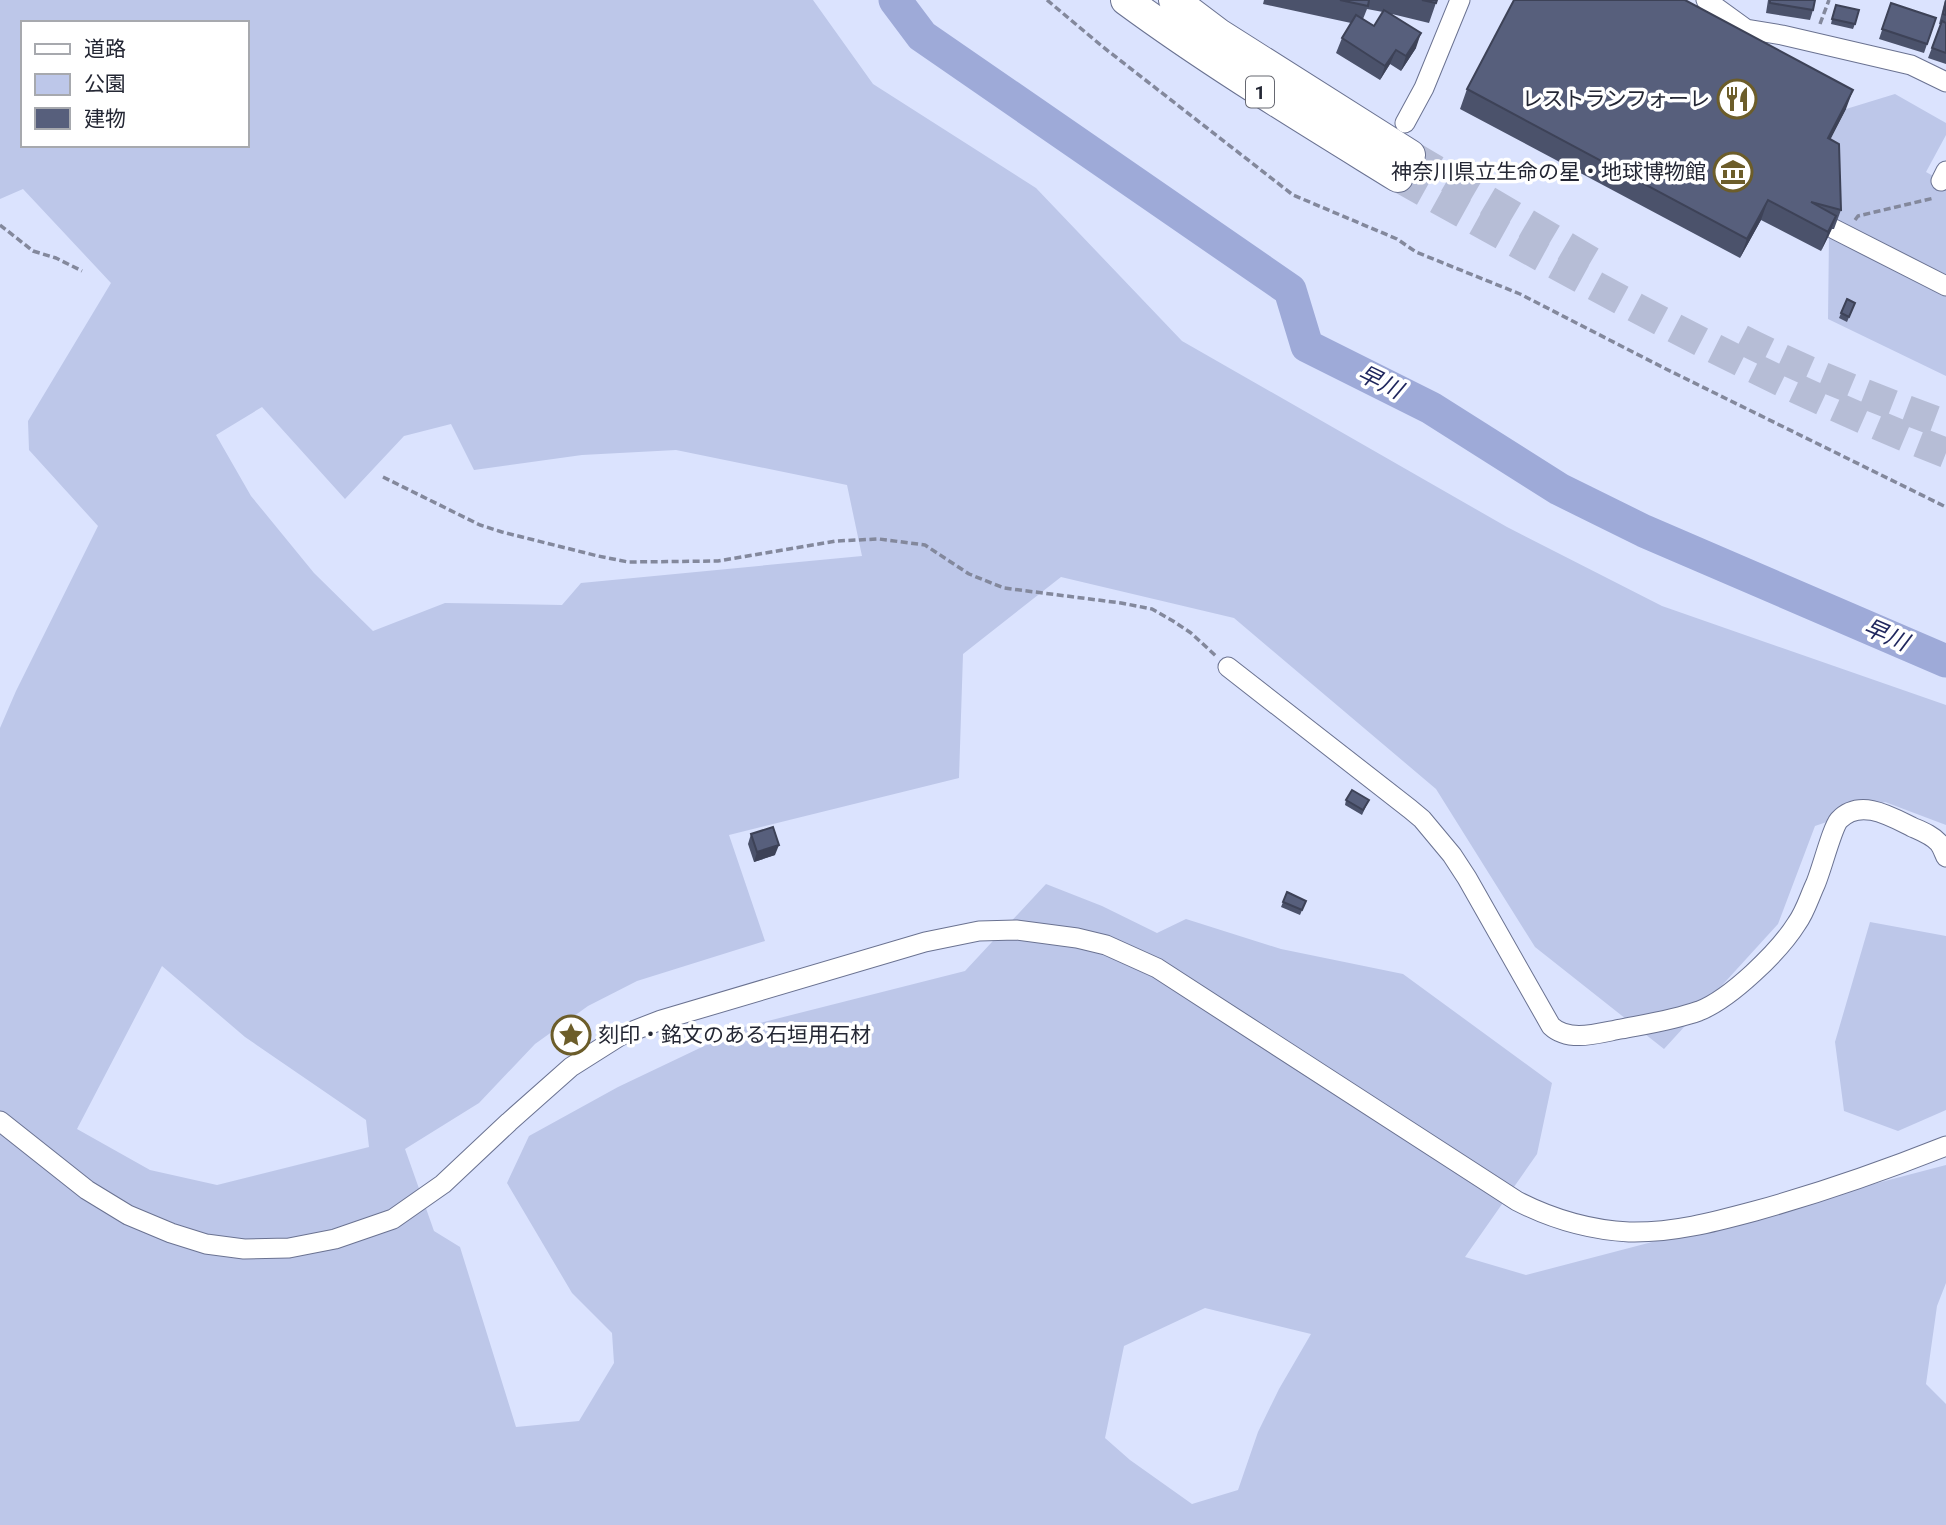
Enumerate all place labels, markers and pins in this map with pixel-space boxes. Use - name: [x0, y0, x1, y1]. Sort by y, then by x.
- restaurant icon: レストランフォーレ: [1716, 78, 1758, 120]
- place label: レストランフォーレ: [1522, 87, 1710, 111]
- museum icon: 神奈川県立生命の星・地球博物館: [1712, 151, 1754, 193]
- place label: 神奈川県立生命の星・地球博物館: [1391, 160, 1706, 184]
- place icon: 刻印・銘文のある石垣用石材: [550, 1014, 592, 1056]
- place label: 刻印・銘文のある石垣用石材: [598, 1023, 871, 1047]

